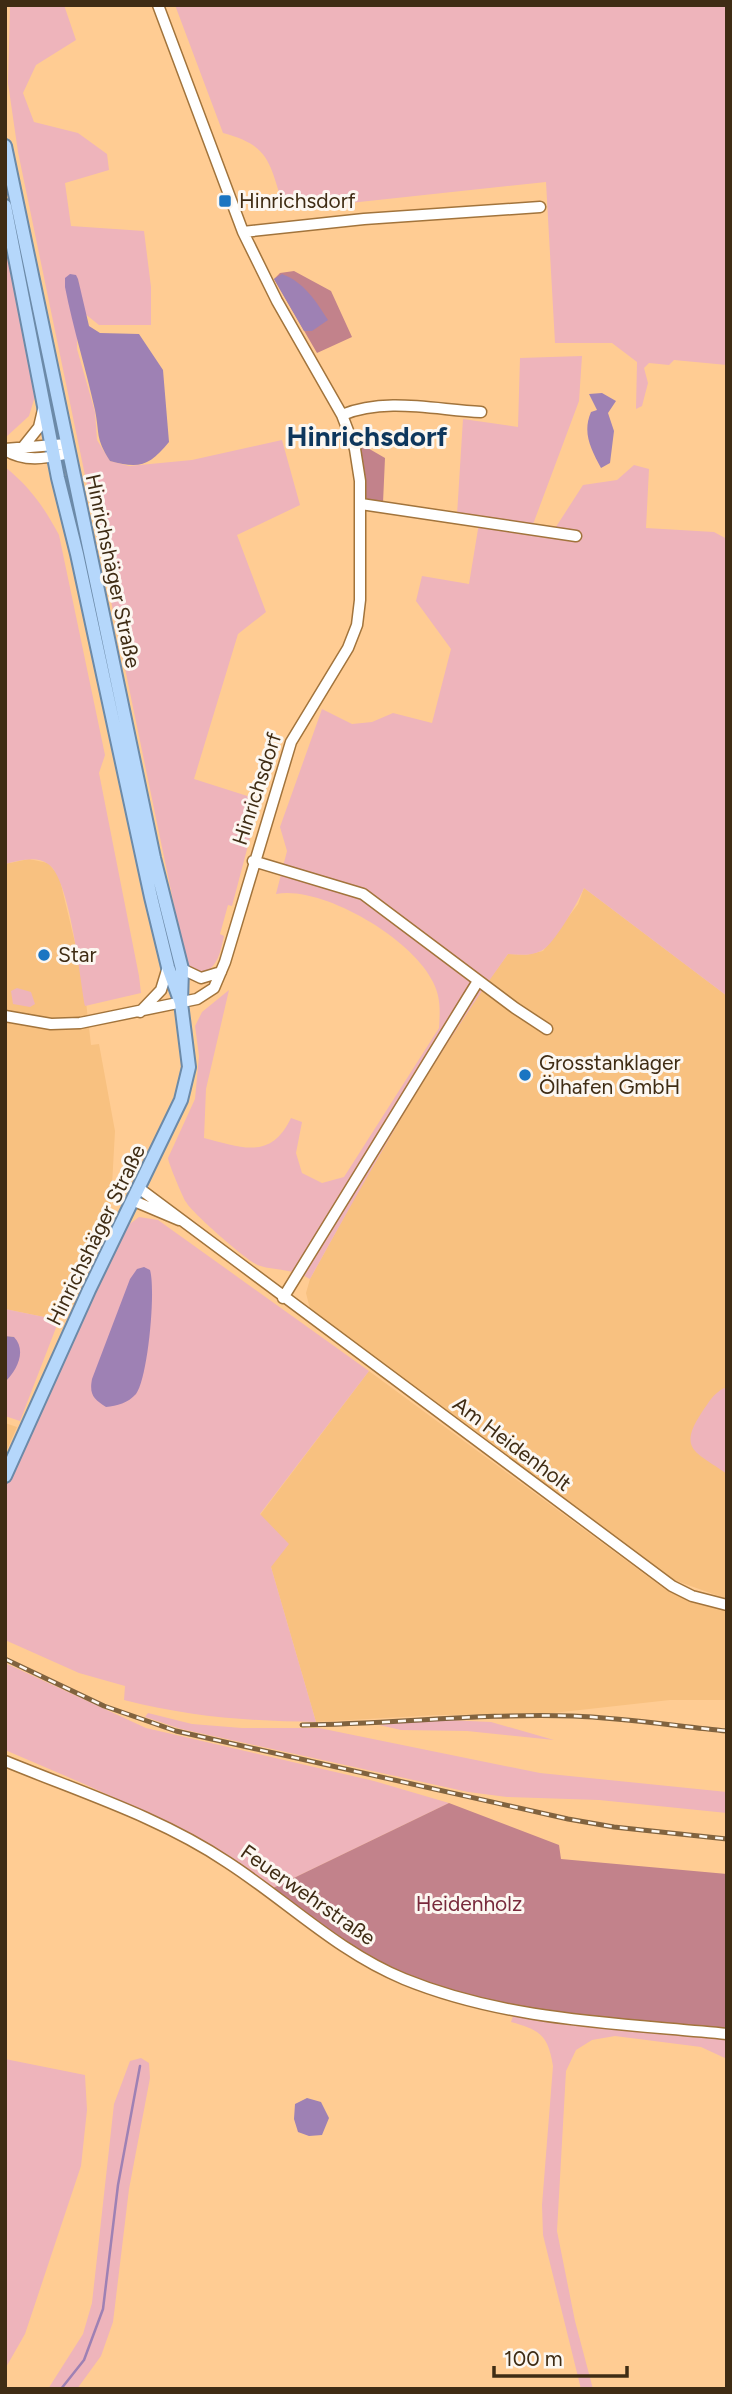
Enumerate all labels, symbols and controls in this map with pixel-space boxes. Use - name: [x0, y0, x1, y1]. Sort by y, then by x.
- place label: Hinrichsdorf: [239, 188, 356, 213]
- marker: Hinrichsdorf: [217, 193, 233, 209]
- district label: Hinrichsdorf: [286, 419, 449, 453]
- street label: Hinrichshäger Straße: [81, 472, 146, 670]
- street label: Hinrichsdorf: [227, 729, 286, 848]
- place label: Star: [58, 942, 97, 967]
- marker: Star: [36, 947, 52, 963]
- place label: Grosstanklager Ölhafen GmbH: [539, 1050, 681, 1099]
- marker: Grosstanklager Ölhafen GmbH: [517, 1067, 533, 1083]
- street label: Hinrichshäger Straße: [41, 1140, 150, 1329]
- street label: Am Heidenholt: [448, 1391, 576, 1496]
- street label: Feuerwehrstraße: [236, 1839, 380, 1950]
- park label: Heidenholz: [416, 1891, 522, 1916]
- scale bar: [494, 2334, 627, 2378]
- text: 100 m: [504, 2346, 563, 2371]

